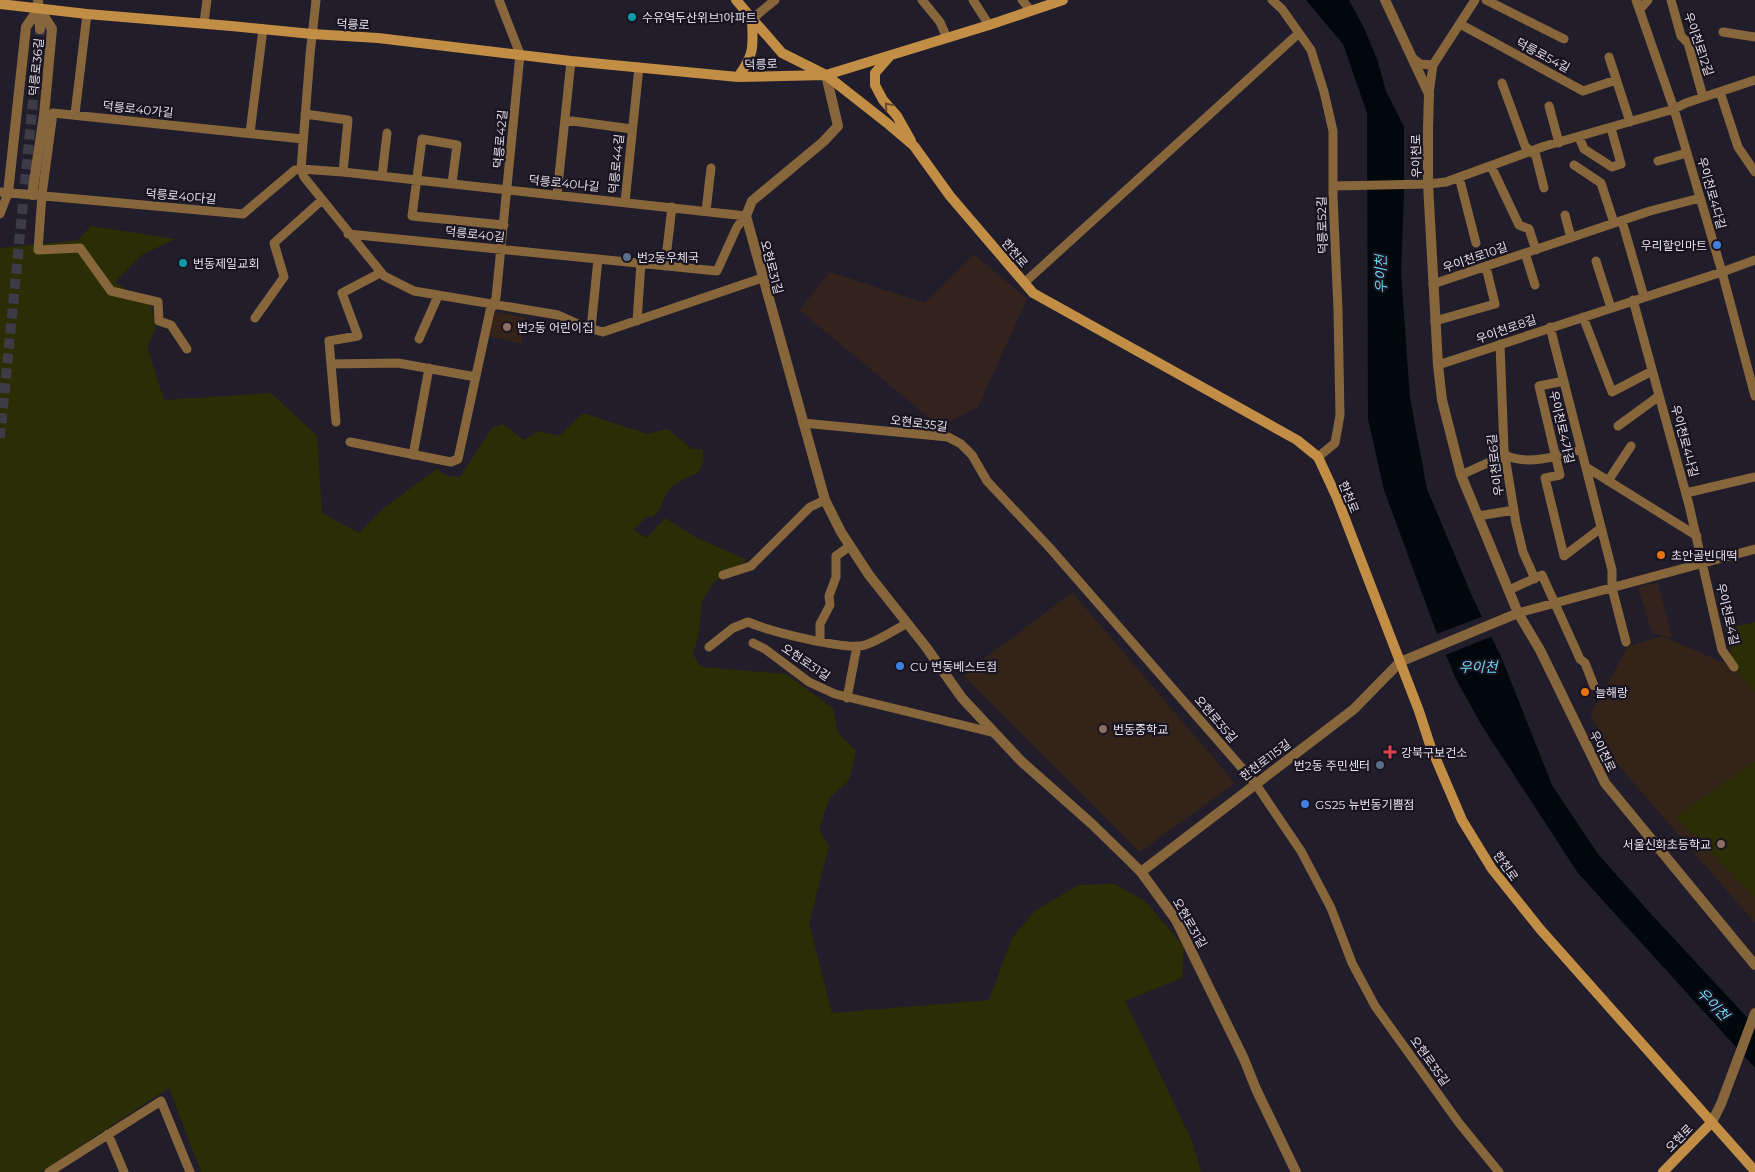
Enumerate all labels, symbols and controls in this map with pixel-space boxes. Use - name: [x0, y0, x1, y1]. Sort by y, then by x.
- place label: 수유역두산위브1아파트: [642, 10, 757, 25]
- street label: 우이천로12길: [1681, 10, 1717, 78]
- marker: 수유역두산위브1아파트: [626, 11, 638, 23]
- street label: 덕릉로: [336, 16, 370, 32]
- street label: 덕릉로54길: [1513, 35, 1573, 75]
- street label: 덕릉로36길: [25, 37, 47, 97]
- street label: 덕릉로: [744, 56, 778, 72]
- street label: 덕릉로40가길: [102, 98, 174, 120]
- one-way arrow: [884, 102, 893, 111]
- street label: 덕릉로42길: [490, 109, 510, 169]
- street label: 덕릉로44길: [605, 133, 627, 195]
- street label: 우이천로: [1408, 134, 1424, 178]
- street label: 우이천로4다길: [1695, 155, 1729, 231]
- street label: 덕릉로40나길: [528, 172, 600, 194]
- street label: 덕릉로40다길: [145, 185, 217, 207]
- street label: 덕릉로52길: [1313, 196, 1331, 254]
- street label: 덕릉로40길: [444, 223, 506, 245]
- street label: 한천로: [999, 235, 1031, 271]
- street label: 오현로31길: [758, 238, 786, 296]
- place label: 우리할인마트: [1641, 238, 1707, 253]
- street label: 우이천로10길: [1441, 239, 1509, 275]
- marker: 우리할인마트: [1711, 239, 1723, 251]
- place label: 번2동우체국: [637, 250, 699, 265]
- marker: 번2동우체국: [621, 251, 633, 263]
- water label: 우이천: [1372, 253, 1390, 293]
- place label: 번동제일교회: [193, 256, 259, 271]
- marker: 번동제일교회: [177, 257, 189, 269]
- street label: 우이천로8길: [1474, 312, 1538, 346]
- place label: 번2동 어린이집: [517, 320, 593, 335]
- marker: 번2동 어린이집: [501, 321, 513, 333]
- street label: 우이천로4가길: [1546, 389, 1578, 465]
- street label: 우이천로4나길: [1668, 403, 1702, 479]
- street label: 오현로35길: [889, 412, 949, 434]
- street label: 우이천로6길: [1484, 433, 1506, 497]
- street label: 한천로: [1336, 479, 1362, 515]
- place label: 초안골빈대떡: [1671, 548, 1737, 563]
- marker: 초안골빈대떡: [1655, 549, 1667, 561]
- street label: 우이천로4길: [1714, 582, 1742, 646]
- street label: 오현로31길: [779, 640, 833, 684]
- water label: 우이천: [1459, 658, 1498, 676]
- place label: CU 번동베스트점: [910, 659, 997, 674]
- marker: CU 번동베스트점: [894, 660, 906, 672]
- place label: 늘해랑: [1595, 685, 1628, 700]
- marker: 늘해랑: [1579, 686, 1591, 698]
- street label: 오현로35길: [1191, 692, 1241, 746]
- place label: 번동중학교: [1113, 722, 1168, 737]
- marker: 번동중학교: [1097, 723, 1109, 735]
- street label: 우이천로: [1587, 728, 1619, 774]
- street label: 한천로115길: [1237, 736, 1293, 784]
- marker: 강북구보건소: [1383, 745, 1397, 759]
- place label: 강북구보건소: [1401, 745, 1467, 760]
- place label: 번2동 주민센터: [1294, 758, 1370, 773]
- marker: 번2동 주민센터: [1374, 759, 1386, 771]
- place label: GS25 뉴번동기쁨점: [1315, 797, 1415, 812]
- marker: GS25 뉴번동기쁨점: [1299, 798, 1311, 810]
- place label: 서울신화초등학교: [1623, 837, 1711, 852]
- marker: 서울신화초등학교: [1715, 838, 1727, 850]
- street label: 한천로: [1490, 848, 1522, 884]
- street label: 오현로31길: [1170, 895, 1210, 951]
- water label: 우이천: [1693, 984, 1734, 1025]
- street label: 오현로35길: [1407, 1033, 1453, 1089]
- street label: 오현로: [1662, 1121, 1696, 1155]

